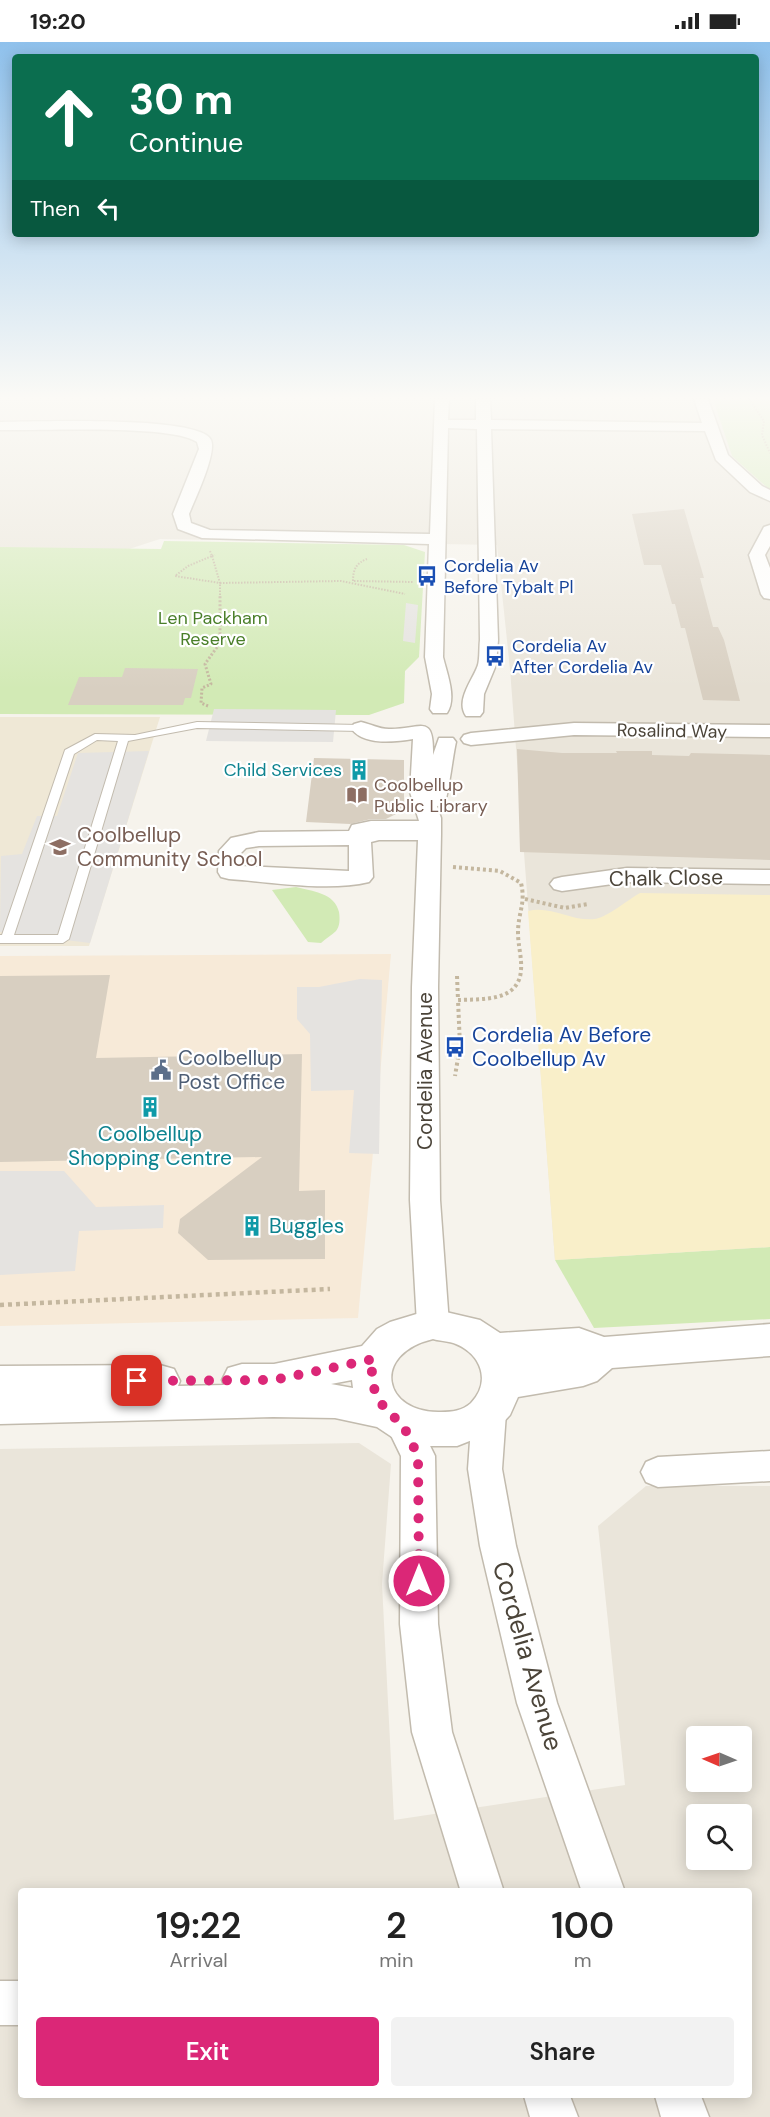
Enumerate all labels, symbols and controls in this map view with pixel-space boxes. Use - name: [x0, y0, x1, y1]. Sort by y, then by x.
- text: 19:20: [30, 7, 86, 36]
- text: 30 m: [129, 72, 233, 127]
- icon: ahead: [30, 78, 108, 156]
- text: Continue: [129, 125, 243, 160]
- icon: left: [92, 192, 125, 225]
- text: Then: [30, 194, 80, 223]
- place label: Cordelia Av Before Tybalt Pl: [444, 554, 573, 599]
- bus stop icon: Cordelia Av Before Tybalt Pl: [415, 564, 439, 588]
- park label: Len Packham Reserve: [158, 606, 268, 651]
- place label: Cordelia Av After Cordelia Av: [512, 634, 654, 679]
- bus stop icon: Cordelia Av After Cordelia Av: [483, 644, 507, 668]
- street label: Rosalind Way: [617, 718, 727, 744]
- place label: Child Services: [224, 758, 342, 782]
- building icon: Child Services: [347, 758, 371, 782]
- place label: Coolbellup Public Library: [374, 773, 488, 818]
- library icon: Coolbellup Public Library: [345, 783, 369, 807]
- place label: Coolbellup Community School: [77, 821, 262, 873]
- school or university icon: Coolbellup Community School: [48, 835, 72, 859]
- street label: Chalk Close: [609, 863, 723, 893]
- street label: Cordelia Avenue: [411, 992, 439, 1150]
- place label: Cordelia Av Before Coolbellup Av: [472, 1021, 651, 1073]
- bus stop icon: Cordelia Av Before Coolbellup Av: [443, 1035, 467, 1059]
- place label: Coolbellup Post Office: [178, 1044, 285, 1096]
- public building icon: Coolbellup Post Office: [149, 1058, 173, 1082]
- building icon: Coolbellup Shopping Centre: [138, 1095, 162, 1119]
- place label: Coolbellup Shopping Centre: [68, 1120, 232, 1172]
- place label: Buggles: [269, 1212, 344, 1240]
- building icon: Buggles: [240, 1214, 264, 1238]
- pin: [111, 1355, 162, 1406]
- icon: arrive: [120, 1364, 153, 1397]
- position arrow: [387, 1549, 451, 1613]
- street label: Cordelia Avenue: [485, 1557, 571, 1755]
- north arrow: [686, 1726, 752, 1792]
- map controls: [686, 1726, 752, 1870]
- button: search: [686, 1804, 752, 1870]
- text: 19:22: [156, 1902, 241, 1949]
- text: 2: [386, 1902, 407, 1949]
- text: 100: [551, 1902, 614, 1949]
- text: Arrival: [170, 1947, 228, 1973]
- text: min: [379, 1947, 413, 1973]
- text: m: [574, 1947, 592, 1973]
- button: Exit: [36, 2017, 379, 2086]
- button: Share: [391, 2017, 734, 2086]

